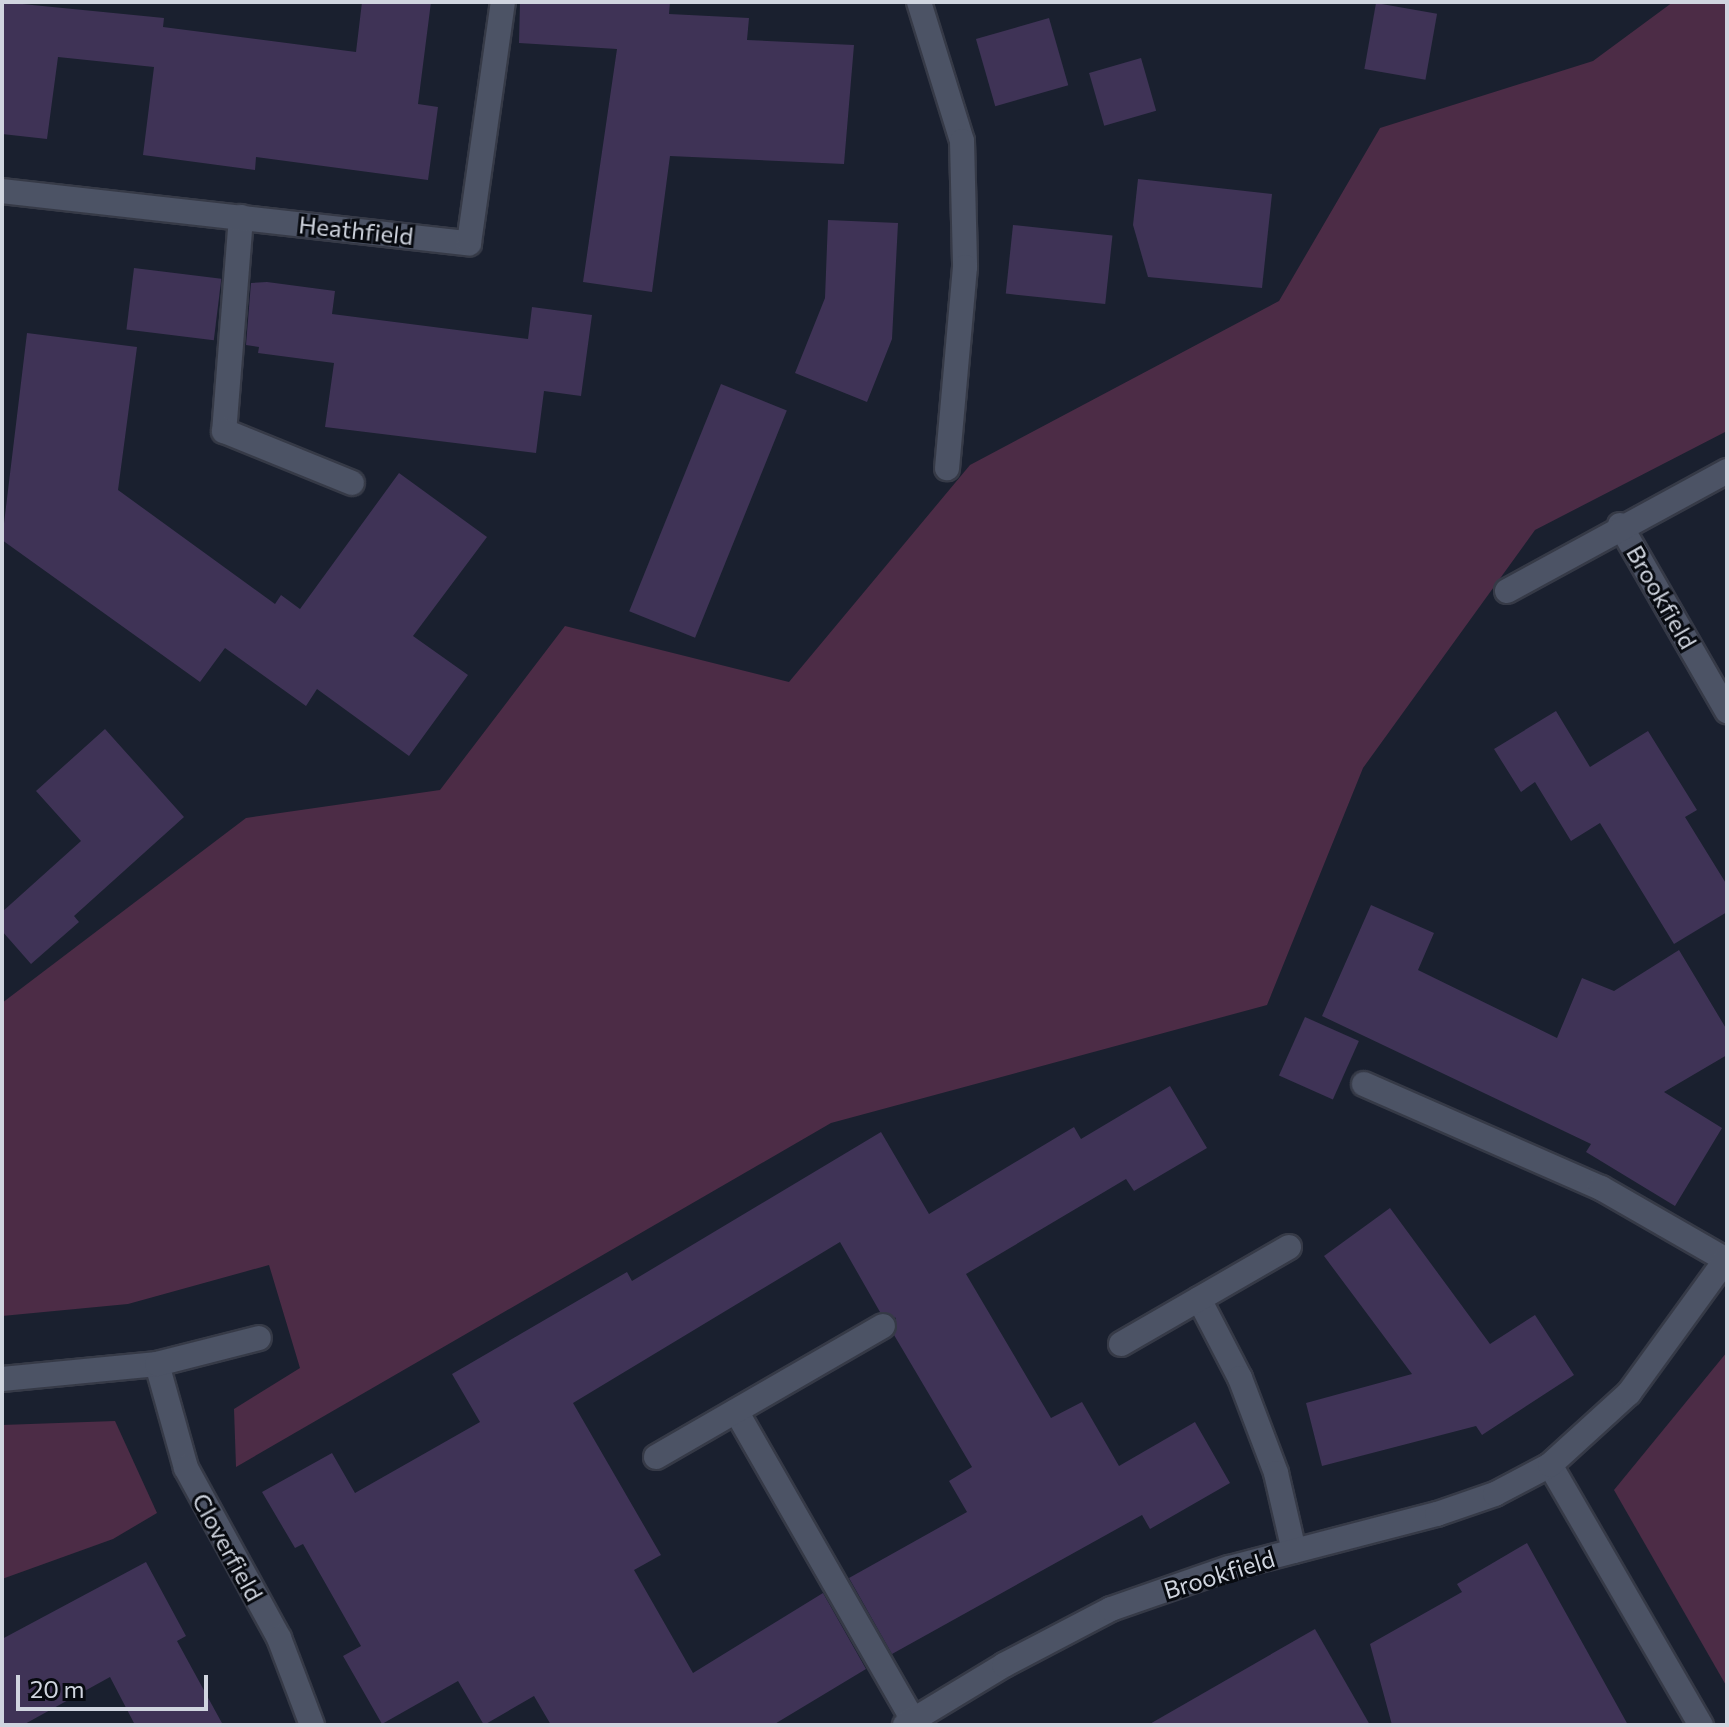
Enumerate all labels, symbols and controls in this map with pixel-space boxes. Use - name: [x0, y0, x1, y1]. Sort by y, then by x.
- street label: Heathfield: [297, 210, 415, 250]
- street label: Brookfield: [1621, 540, 1703, 654]
- street label: Cloverfield: [187, 1488, 269, 1606]
- street label: Brookfield: [1160, 1543, 1278, 1605]
- scale bar: [20, 1659, 212, 1709]
- text: 20 m: [30, 1674, 84, 1703]

